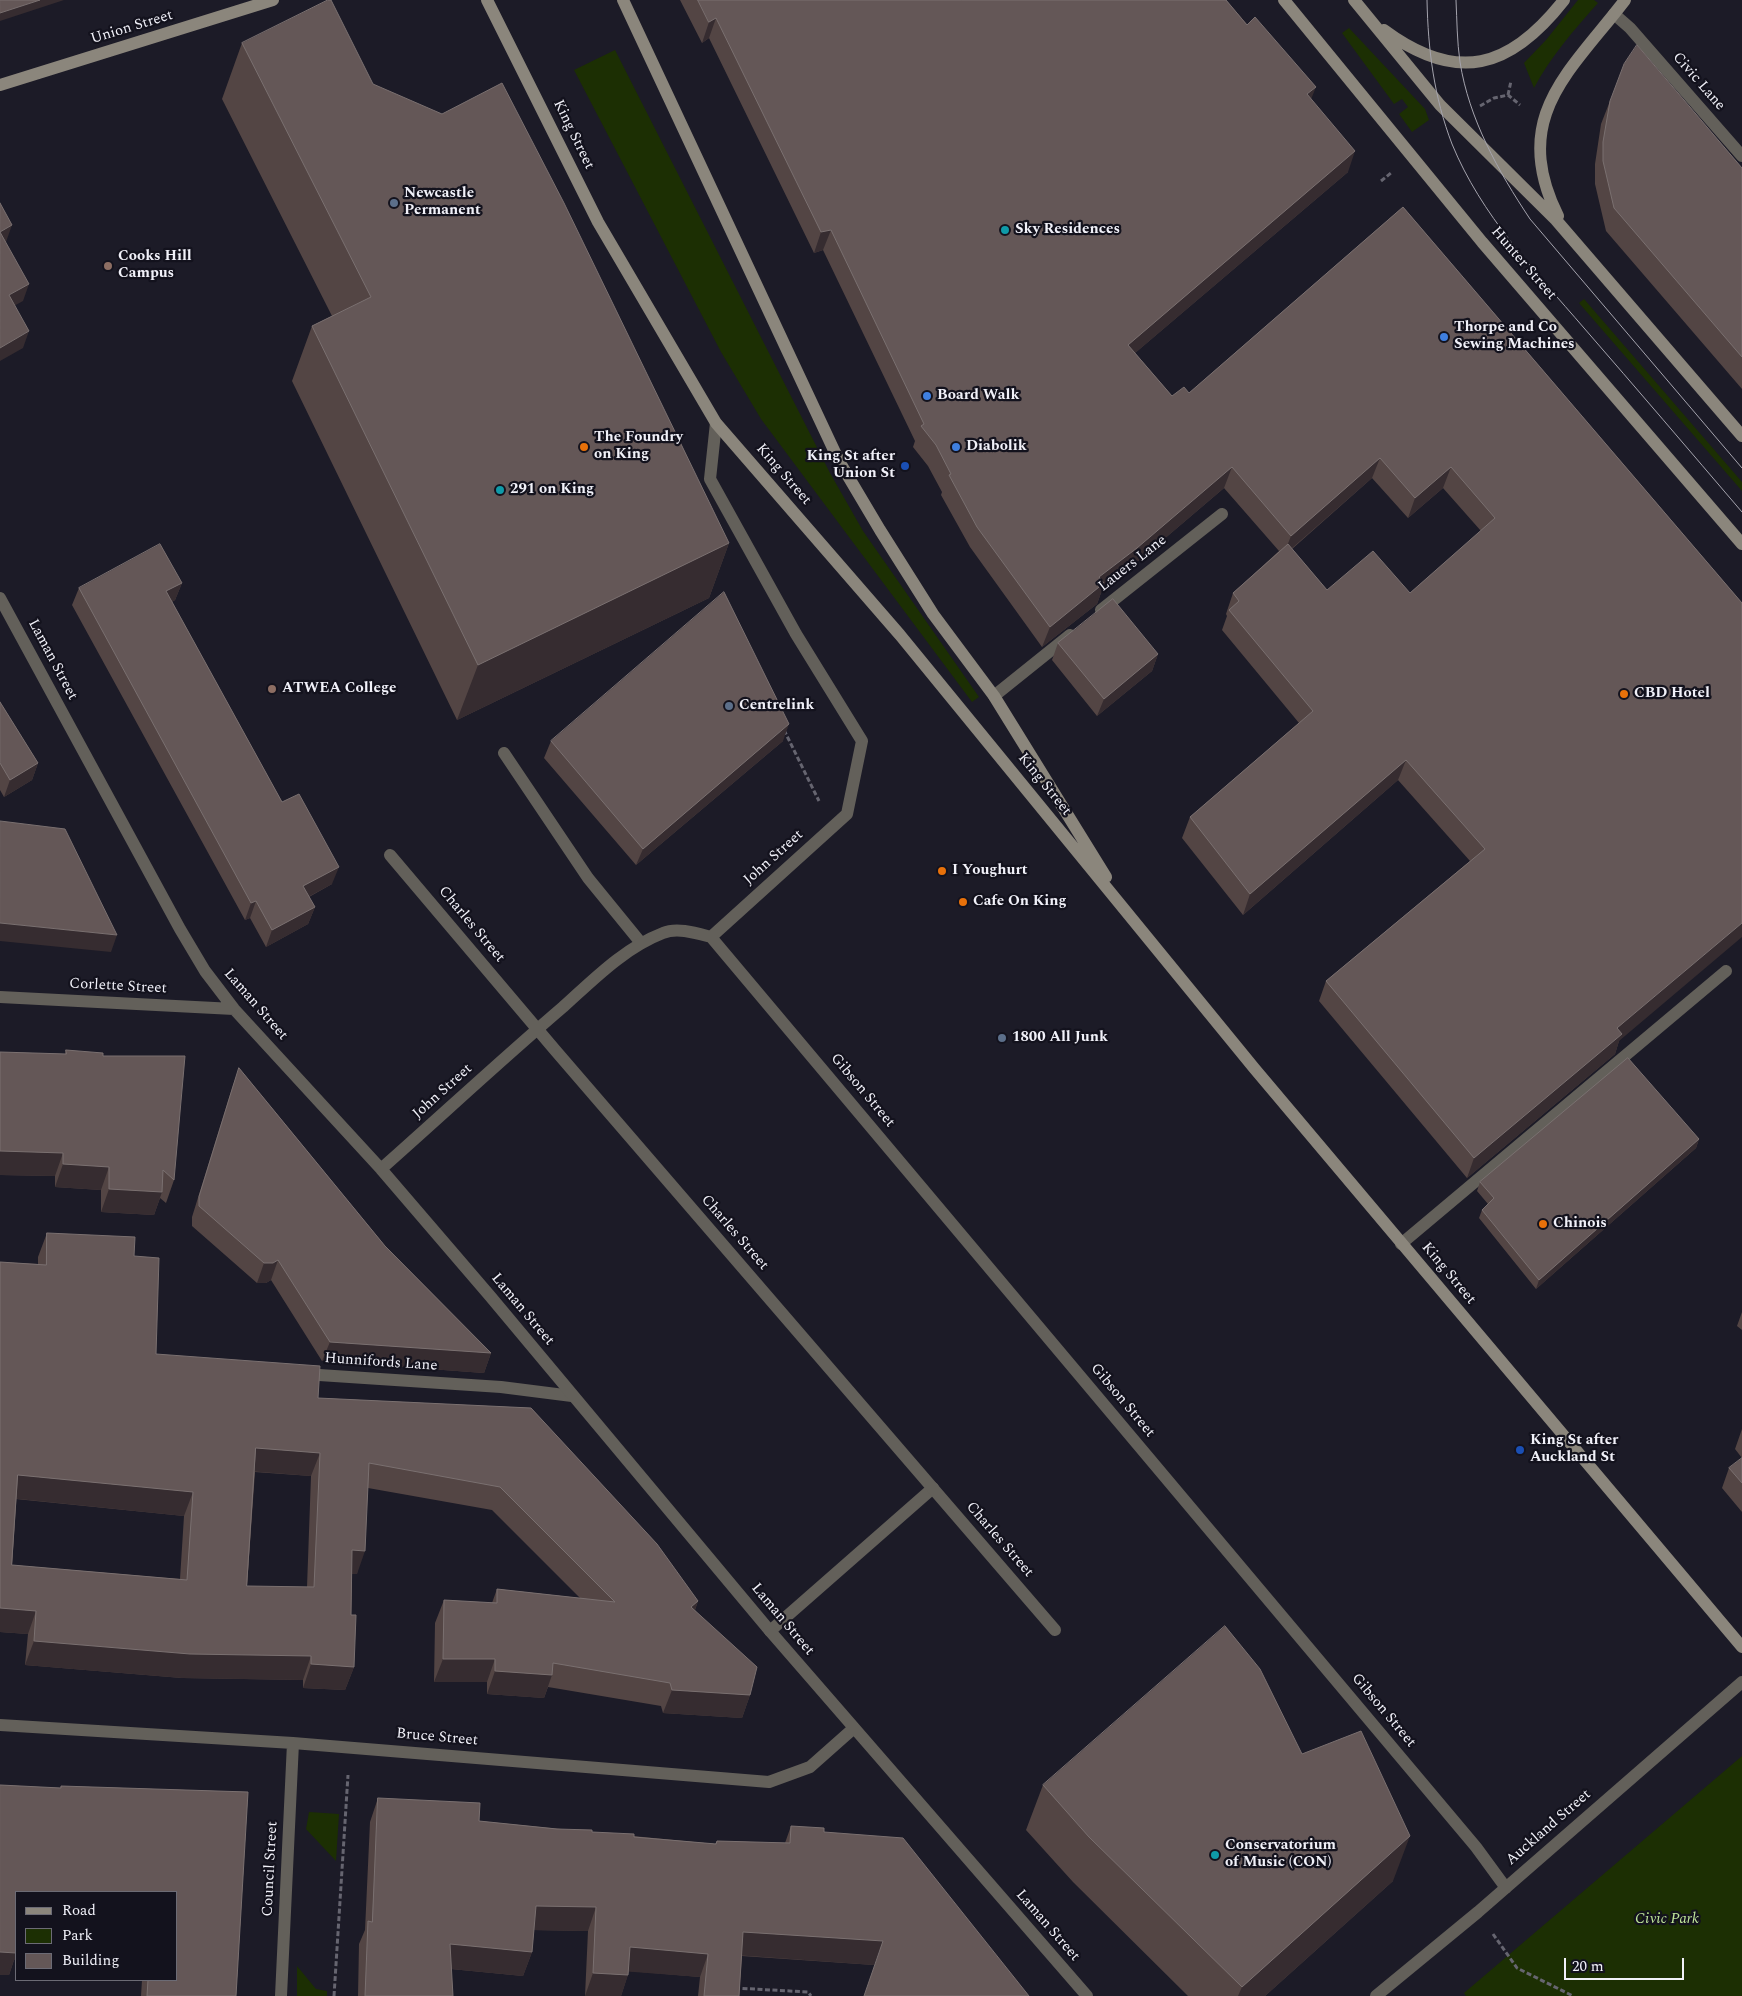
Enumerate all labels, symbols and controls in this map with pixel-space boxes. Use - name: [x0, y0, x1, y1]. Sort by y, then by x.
- street label: Union Street: [89, 7, 175, 49]
- street label: Civic Lane: [1668, 49, 1728, 115]
- street label: King Street: [548, 97, 598, 173]
- place label: Newcastle Permanent: [404, 185, 481, 220]
- marker: Newcastle Permanent: [388, 197, 400, 209]
- place label: Sky Residences: [1015, 221, 1120, 239]
- marker: Sky Residences: [999, 224, 1011, 236]
- street label: Hunter Street: [1486, 224, 1560, 304]
- place label: Cooks Hill Campus: [118, 248, 192, 283]
- marker: Cooks Hill Campus: [102, 260, 114, 272]
- place label: Thorpe and Co Sewing Machines: [1454, 319, 1575, 354]
- marker: Thorpe and Co Sewing Machines: [1438, 331, 1450, 343]
- place label: Board Walk: [937, 387, 1019, 405]
- marker: Board Walk: [921, 390, 933, 402]
- place label: The Foundry on King: [594, 429, 683, 464]
- place label: Diabolik: [966, 438, 1027, 456]
- marker: The Foundry on King: [578, 441, 590, 453]
- street label: King Street: [752, 441, 814, 509]
- marker: Diabolik: [950, 441, 962, 453]
- place label: King St after Union St: [807, 448, 895, 483]
- marker: King St after Union St: [899, 460, 911, 472]
- place label: 291 on King: [510, 481, 594, 499]
- marker: 291 on King: [494, 484, 506, 496]
- street label: Lauers Lane: [1095, 532, 1171, 596]
- street label: Laman Street: [23, 617, 81, 703]
- place label: ATWEA College: [282, 680, 396, 698]
- marker: ATWEA College: [266, 683, 278, 695]
- place label: CBD Hotel: [1634, 685, 1710, 703]
- marker: CBD Hotel: [1618, 688, 1630, 700]
- place label: Centrelink: [739, 697, 814, 715]
- marker: Centrelink: [723, 700, 735, 712]
- street label: King Street: [1013, 750, 1075, 820]
- street label: John Street: [740, 826, 808, 890]
- place label: I Youghurt: [952, 862, 1028, 880]
- marker: I Youghurt: [936, 865, 948, 877]
- street label: Charles Street: [434, 883, 508, 967]
- place label: Cafe On King: [973, 893, 1067, 911]
- marker: Cafe On King: [957, 896, 969, 908]
- street label: Laman Street: [219, 966, 291, 1044]
- street label: Corlette Street: [69, 975, 167, 999]
- place label: 1800 All Junk: [1012, 1029, 1108, 1047]
- marker: 1800 All Junk: [996, 1032, 1008, 1044]
- street label: Gibson Street: [826, 1050, 898, 1132]
- street label: John Street: [409, 1060, 477, 1124]
- street label: Charles Street: [696, 1192, 772, 1274]
- place label: Chinois: [1553, 1215, 1607, 1233]
- marker: Chinois: [1537, 1218, 1549, 1230]
- street label: King Street: [1417, 1239, 1479, 1309]
- street label: Laman Street: [487, 1270, 557, 1350]
- street label: Hunnifords Lane: [324, 1350, 438, 1376]
- street label: Gibson Street: [1086, 1360, 1158, 1442]
- place label: King St after Auckland St: [1530, 1432, 1618, 1467]
- marker: King St after Auckland St: [1514, 1444, 1526, 1456]
- street label: Charles Street: [961, 1499, 1037, 1581]
- street label: Laman Street: [747, 1580, 817, 1660]
- street label: Gibson Street: [1347, 1670, 1419, 1752]
- street label: Bruce Street: [395, 1725, 479, 1751]
- street label: Auckland Street: [1503, 1786, 1595, 1870]
- street label: Council Street: [260, 1821, 282, 1917]
- place label: Conservatorium of Music (CON): [1225, 1837, 1336, 1872]
- marker: Conservatorium of Music (CON): [1209, 1849, 1221, 1861]
- street label: Laman Street: [1011, 1887, 1083, 1965]
- legend: [15, 1891, 178, 1981]
- text: Road: [62, 1899, 96, 1922]
- park label: Civic Park: [1635, 1911, 1699, 1929]
- text: Park: [62, 1924, 93, 1947]
- scale bar: [1567, 1948, 1687, 1980]
- text: Building: [62, 1949, 119, 1972]
- text: 20 m: [1572, 1955, 1604, 1978]

